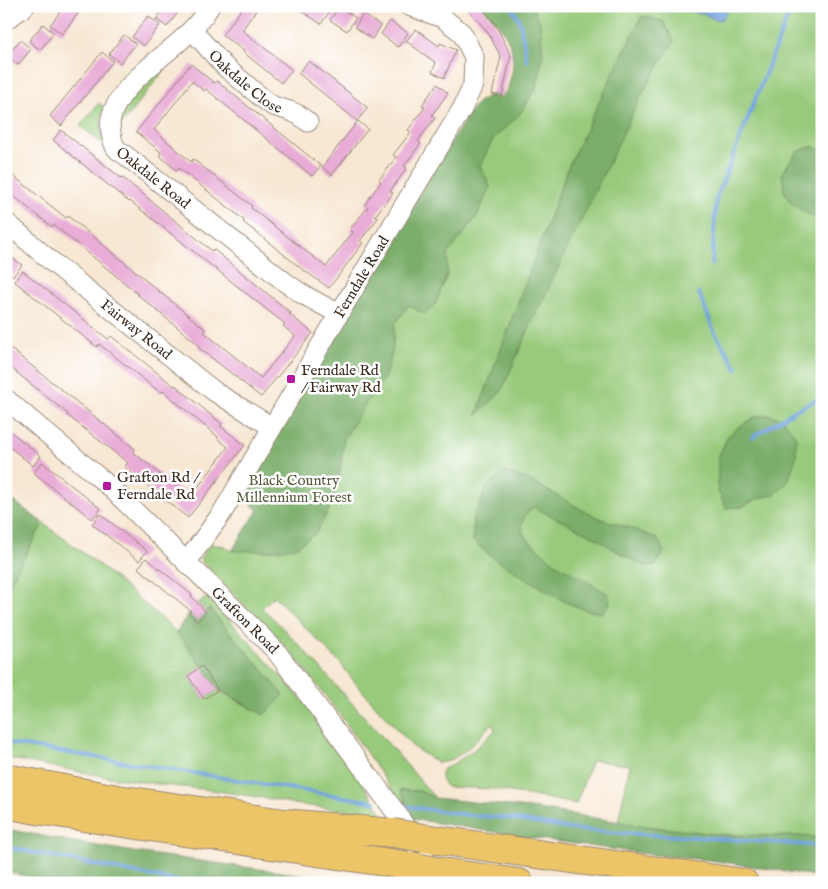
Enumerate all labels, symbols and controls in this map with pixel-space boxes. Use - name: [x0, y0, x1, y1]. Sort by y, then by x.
- street label: Oakdale Close: [204, 46, 284, 118]
- street label: Oakdale Road: [113, 143, 195, 214]
- street label: Ferndale Road: [330, 232, 394, 321]
- street label: Fairway Road: [97, 295, 177, 365]
- place label: Ferndale Rd / Fairway Rd: [301, 361, 382, 397]
- marker: Ferndale Rd / Fairway Rd: [285, 373, 297, 385]
- place label: Grafton Rd / Ferndale Rd: [117, 468, 201, 504]
- park label: Black Country Millennium Forest: [236, 471, 352, 507]
- marker: Grafton Rd / Ferndale Rd: [101, 480, 113, 492]
- street label: Grafton Road: [207, 583, 283, 659]

